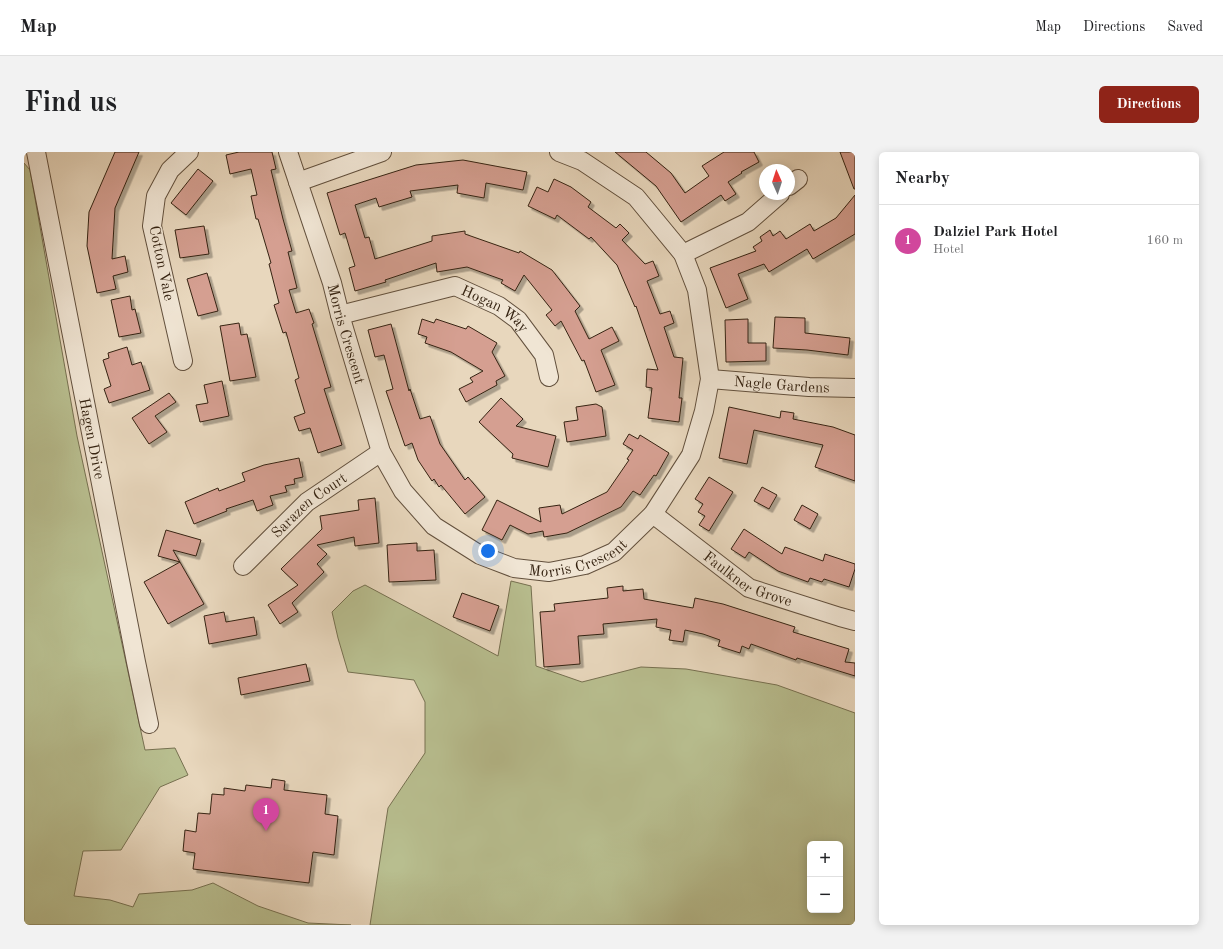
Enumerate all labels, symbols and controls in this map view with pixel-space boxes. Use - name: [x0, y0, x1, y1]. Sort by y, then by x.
- text: Map: [20, 18, 57, 37]
- text: Map: [1035, 20, 1061, 34]
- text: Directions: [1083, 20, 1145, 34]
- text: Saved: [1167, 20, 1203, 34]
- button: Directions: [1099, 86, 1199, 123]
- text: Find us: [24, 90, 117, 118]
- north arrow: [759, 164, 795, 200]
- text: Nearby: [895, 170, 950, 187]
- street label: Cotton Vale: [145, 224, 176, 302]
- text: Dalziel Park Hotel: [933, 225, 1058, 240]
- text: 1: [904, 234, 912, 247]
- text: 160 m: [1146, 234, 1183, 247]
- text: Hotel: [933, 243, 964, 256]
- street label: Morris Crescent: [324, 283, 366, 386]
- street label: Hogan Way: [458, 284, 531, 336]
- street label: Nagle Gardens: [733, 375, 830, 396]
- street label: Hagen Drive: [75, 397, 106, 481]
- street label: Sarazen Court: [269, 471, 350, 542]
- street label: Morris Crescent: [528, 537, 631, 581]
- your location: [478, 541, 498, 561]
- street label: Faulkner Grove: [700, 550, 793, 610]
- pin: 1: [253, 798, 279, 831]
- map controls: [807, 841, 843, 913]
- button: +: [807, 841, 843, 877]
- button: −: [807, 877, 843, 913]

